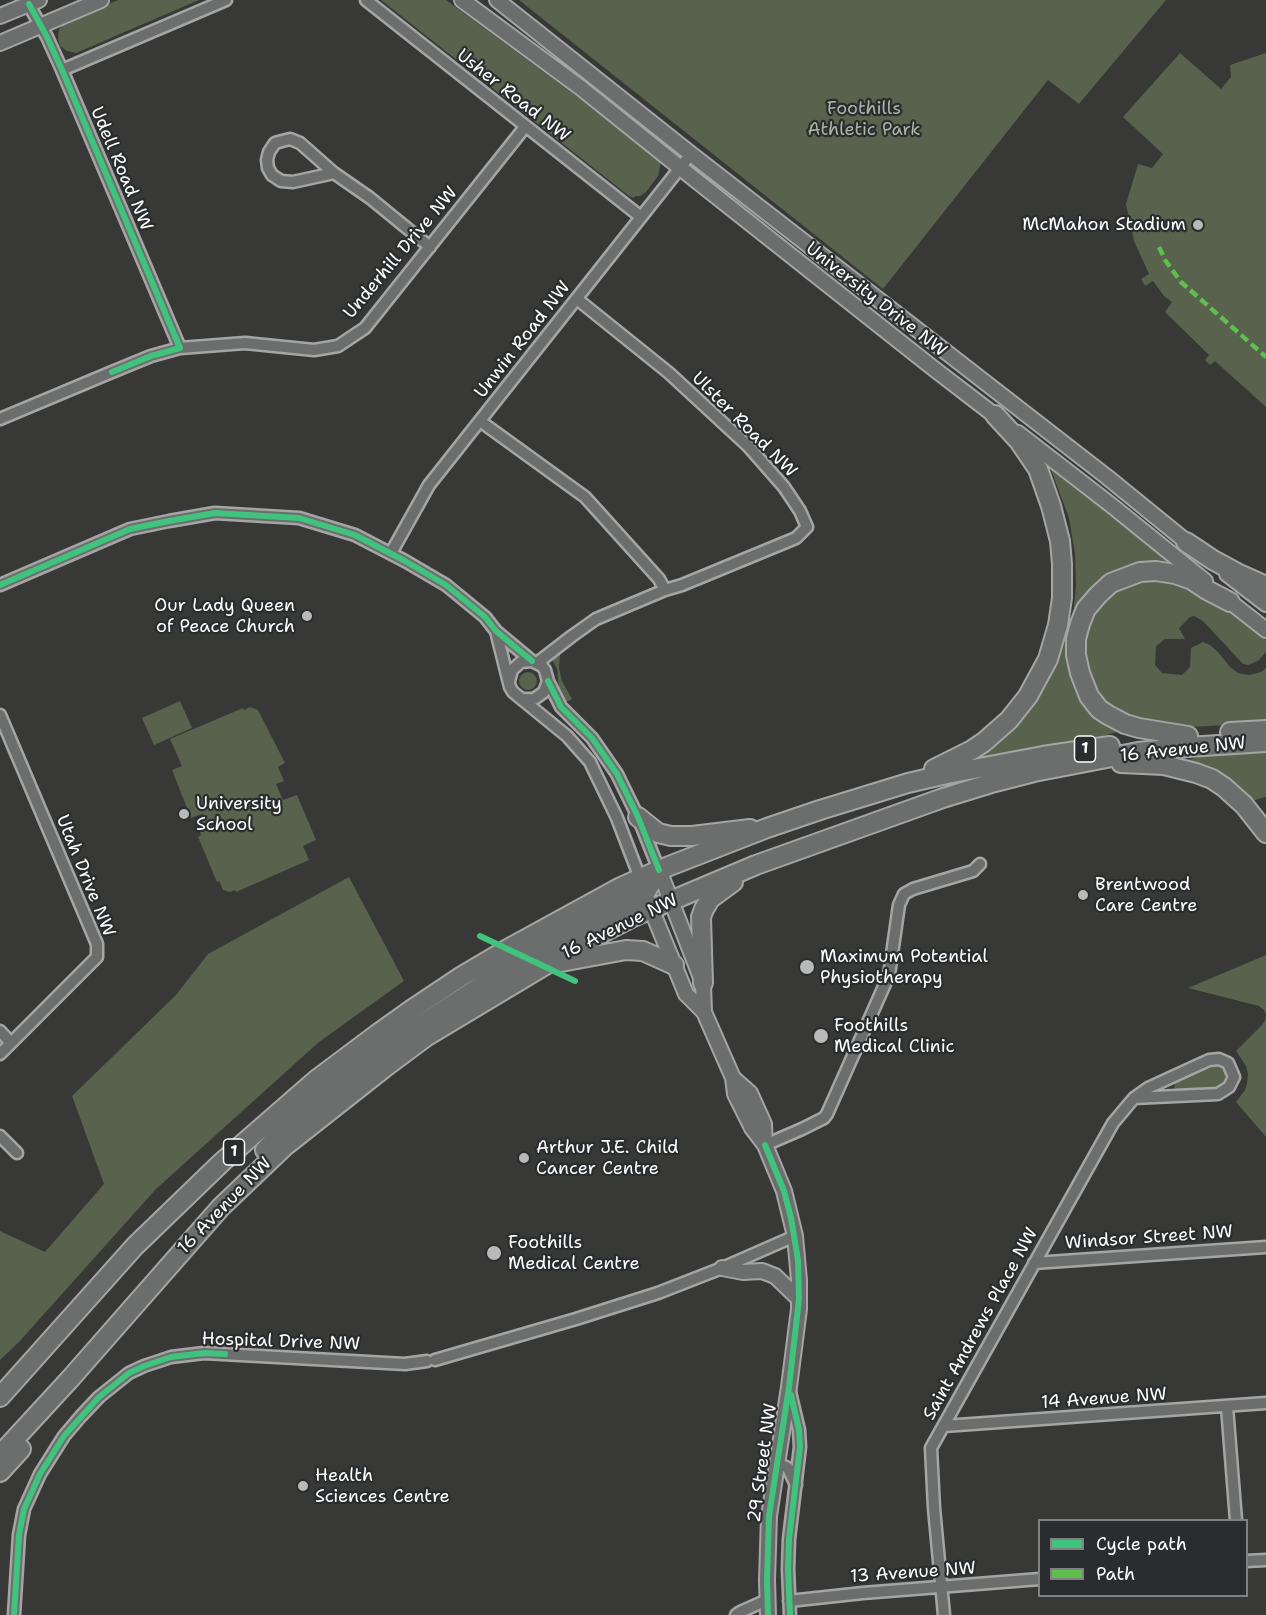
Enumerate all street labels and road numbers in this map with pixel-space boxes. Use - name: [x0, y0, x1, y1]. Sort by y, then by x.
- street label: Usher Road NW: [452, 45, 574, 147]
- street label: Udell Road NW: [85, 104, 157, 234]
- street label: Underhill Drive NW: [339, 182, 463, 324]
- street label: University Drive NW: [801, 238, 951, 362]
- street label: Unwin Road NW: [471, 277, 575, 403]
- street label: Ulster Road NW: [687, 368, 801, 482]
- street label: 16 Avenue NW: [1119, 733, 1247, 767]
- road number: 1: [1074, 736, 1096, 762]
- street label: Utah Drive NW: [51, 812, 119, 940]
- street label: 16 Avenue NW: [559, 890, 681, 964]
- road number: 1: [224, 1139, 244, 1165]
- street label: 16 Avenue NW: [173, 1153, 277, 1259]
- street label: Windsor Street NW: [1064, 1221, 1234, 1255]
- street label: Saint Andrews Place NW: [919, 1224, 1043, 1424]
- street label: Hospital Drive NW: [201, 1328, 361, 1356]
- street label: 14 Avenue NW: [1040, 1384, 1168, 1414]
- street label: 29 Street NW: [744, 1402, 782, 1524]
- street label: 13 Avenue NW: [849, 1558, 977, 1588]

